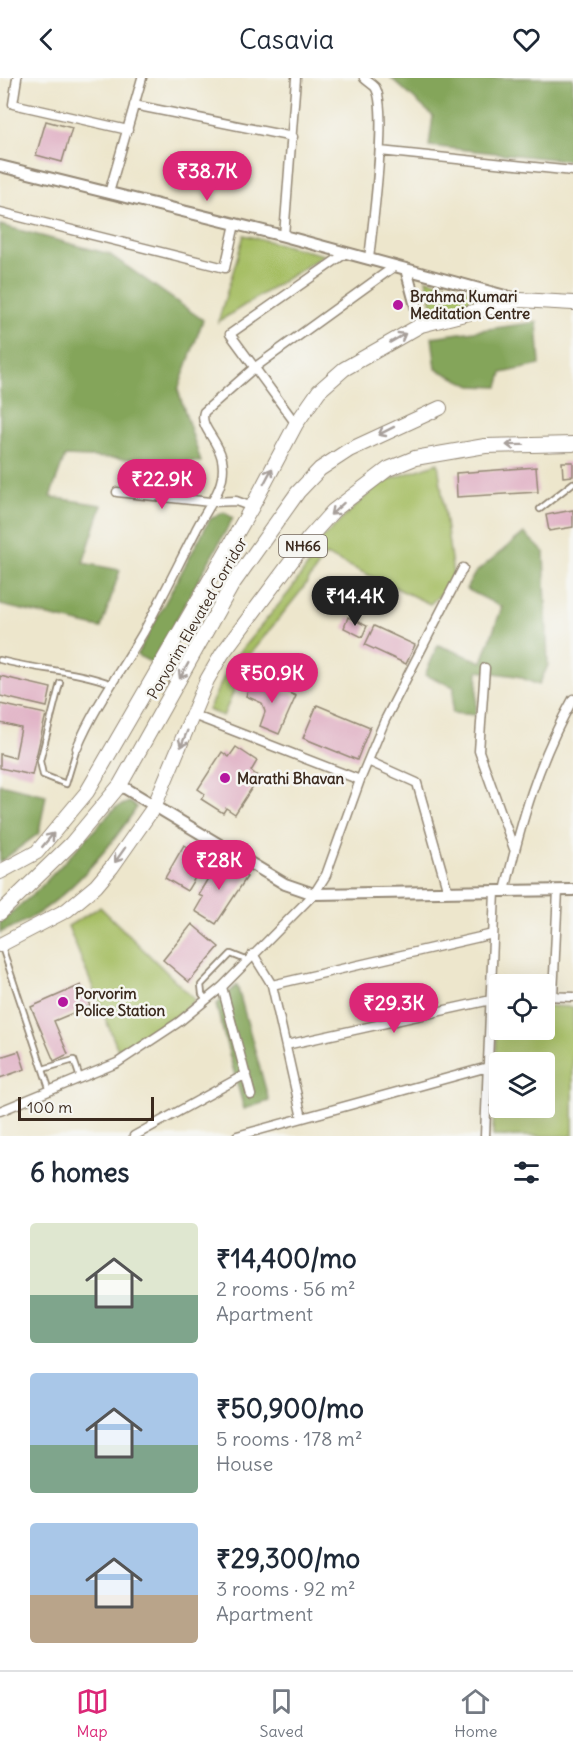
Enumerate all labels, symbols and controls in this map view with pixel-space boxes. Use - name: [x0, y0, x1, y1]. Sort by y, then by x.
- text: Casavia: [239, 22, 334, 56]
- icon: back: [30, 23, 63, 56]
- icon: heart: [510, 23, 543, 56]
- pin: ₹38.7K: [158, 151, 256, 202]
- text: ₹38.7K: [177, 158, 237, 183]
- place label: Brahma Kumari Meditation Centre: [410, 287, 530, 323]
- marker: Brahma Kumari Meditation Centre: [391, 298, 405, 312]
- one-way arrow: [389, 332, 406, 344]
- one-way arrow: [378, 425, 395, 437]
- one-way arrow: [505, 439, 525, 451]
- pin: ₹22.9K: [113, 459, 211, 510]
- text: ₹22.9K: [131, 466, 193, 491]
- one-way arrow: [263, 468, 275, 486]
- one-way arrow: [329, 502, 344, 516]
- street label: Porvorim Elevated Corridor: [143, 534, 251, 702]
- road number: NH66: [279, 535, 327, 557]
- pin: ₹14.4K: [306, 576, 404, 627]
- text: ₹14.4K: [326, 583, 384, 608]
- pin: ₹50.9K: [223, 653, 321, 704]
- text: ₹50.9K: [240, 660, 304, 685]
- one-way arrow: [178, 662, 190, 679]
- one-way arrow: [178, 730, 189, 748]
- place label: Marathi Bhavan: [237, 769, 345, 788]
- marker: Marathi Bhavan: [218, 771, 232, 785]
- one-way arrow: [41, 832, 54, 848]
- pin: ₹28K: [183, 840, 255, 891]
- one-way arrow: [114, 846, 126, 863]
- text: ₹28K: [196, 847, 242, 872]
- map controls: [489, 974, 555, 1118]
- button: locate: [489, 974, 555, 1040]
- pin: ₹29.3K: [345, 983, 443, 1034]
- place label: Porvorim Police Station: [75, 984, 165, 1020]
- text: ₹29.3K: [363, 990, 425, 1015]
- marker: Porvorim Police Station: [56, 995, 70, 1009]
- button: layers: [489, 1052, 555, 1118]
- scale bar: [18, 1094, 154, 1122]
- text: 100 m: [27, 1097, 72, 1117]
- text: 6 homes: [30, 1156, 129, 1189]
- icon: filters: [510, 1156, 543, 1189]
- text: ₹14,400/mo: [216, 1242, 357, 1275]
- icon: home: [78, 1247, 150, 1319]
- text: 2 rooms · 56 m²: [216, 1276, 356, 1301]
- text: Apartment: [216, 1301, 313, 1326]
- text: ₹50,900/mo: [216, 1392, 364, 1425]
- icon: home: [78, 1397, 150, 1469]
- text: 5 rooms · 178 m²: [216, 1426, 362, 1451]
- text: House: [216, 1451, 273, 1476]
- text: ₹29,300/mo: [216, 1542, 360, 1575]
- icon: home: [78, 1547, 150, 1619]
- text: 3 rooms · 92 m²: [216, 1576, 355, 1601]
- text: Apartment: [216, 1601, 313, 1626]
- tab: Map: [76, 1685, 109, 1741]
- tab: Saved: [260, 1685, 303, 1741]
- tab: Home: [454, 1685, 497, 1741]

